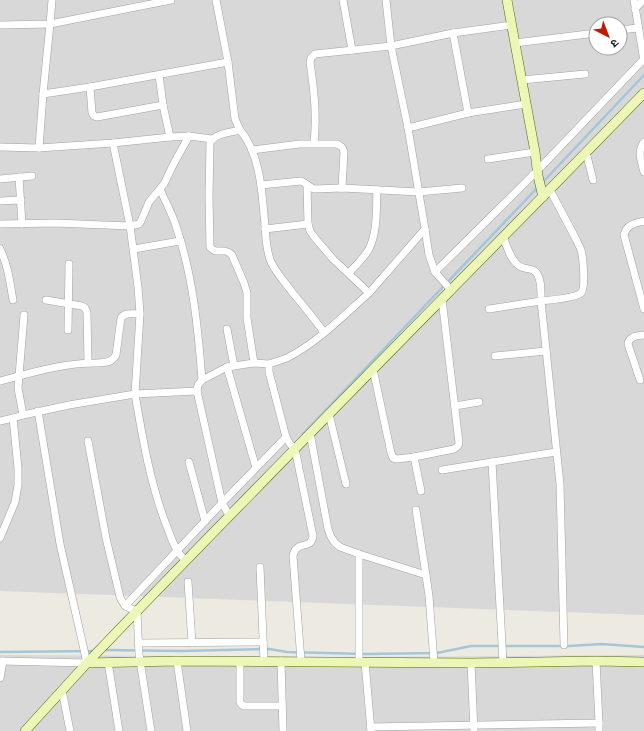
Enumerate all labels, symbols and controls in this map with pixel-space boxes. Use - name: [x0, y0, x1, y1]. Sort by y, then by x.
- north arrow: [588, 16, 628, 56]
- text: उ: [607, 36, 621, 50]

